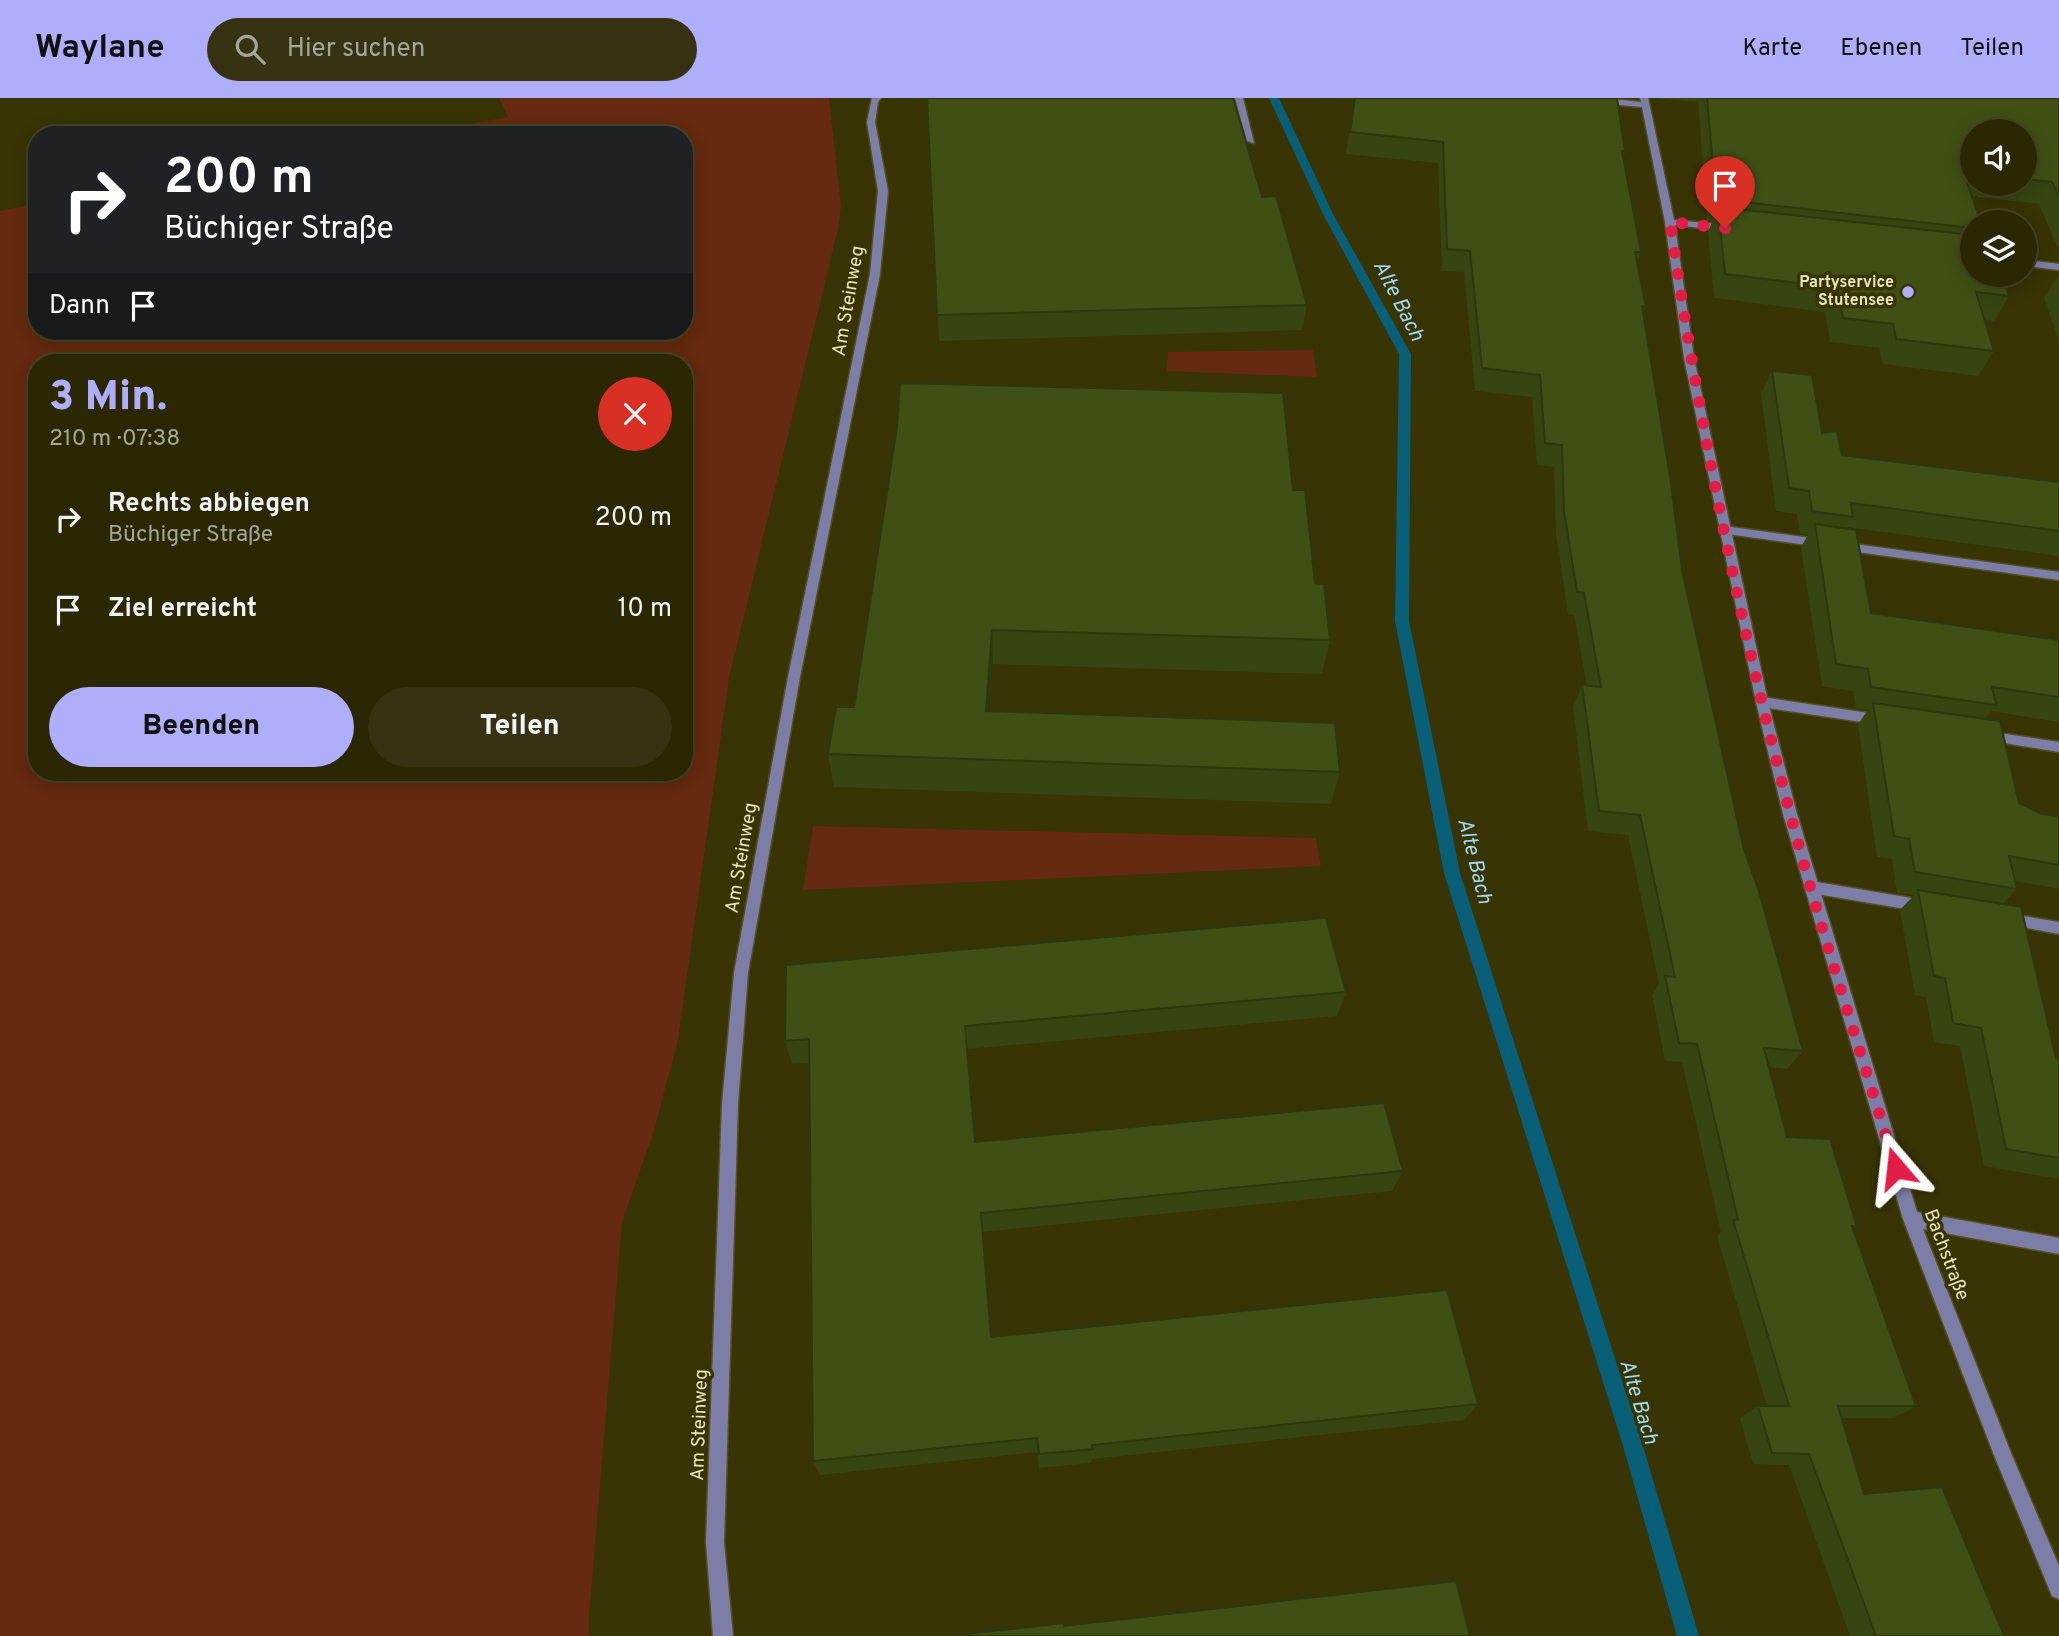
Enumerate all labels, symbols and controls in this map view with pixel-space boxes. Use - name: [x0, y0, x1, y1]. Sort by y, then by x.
- search box: [207, 18, 697, 81]
- text: Waylane: [35, 28, 165, 70]
- icon: search: [231, 30, 269, 68]
- text: Hier suchen: [287, 33, 425, 66]
- text: Karte: [1742, 34, 1802, 64]
- text: Ebenen: [1840, 34, 1922, 64]
- text: Teilen: [1960, 34, 2024, 64]
- map controls: [1960, 119, 2037, 287]
- button: sound: [1960, 119, 2037, 196]
- text: 200 m: [164, 149, 314, 211]
- icon: right: [49, 154, 140, 245]
- pin: [1695, 156, 1755, 228]
- icon: arrive: [1706, 167, 1744, 205]
- text: Büchiger Straße: [164, 210, 394, 250]
- button: layers: [1960, 210, 2037, 287]
- street label: Am Steinweg: [827, 244, 871, 358]
- water label: Alte Bach: [1366, 256, 1430, 347]
- place label: Partyservice Stutensee: [1799, 273, 1894, 311]
- marker: Partyservice Stutensee: [1900, 284, 1916, 300]
- icon: arrive: [124, 287, 162, 325]
- text: Dann: [49, 290, 110, 323]
- text: 3 Min.: [49, 372, 167, 425]
- button: close: [598, 377, 672, 451]
- text: 210 m · 07:38: [49, 425, 180, 454]
- text: Rechts abbiegen: [108, 488, 310, 521]
- icon: right: [49, 500, 87, 538]
- text: 200 m: [595, 502, 672, 535]
- text: Büchiger Straße: [108, 521, 273, 550]
- icon: arrive: [49, 591, 87, 629]
- text: Ziel erreicht: [108, 593, 257, 626]
- text: 10 m: [617, 593, 672, 626]
- button: Beenden: [49, 687, 354, 767]
- button: Teilen: [368, 687, 672, 767]
- street label: Am Steinweg: [720, 801, 764, 915]
- water label: Alte Bach: [1450, 815, 1498, 907]
- position arrow: [1859, 1131, 1933, 1205]
- street label: Bachstraße: [1918, 1206, 1974, 1304]
- water label: Alte Bach: [1612, 1356, 1664, 1448]
- street label: Am Steinweg: [686, 1369, 714, 1481]

